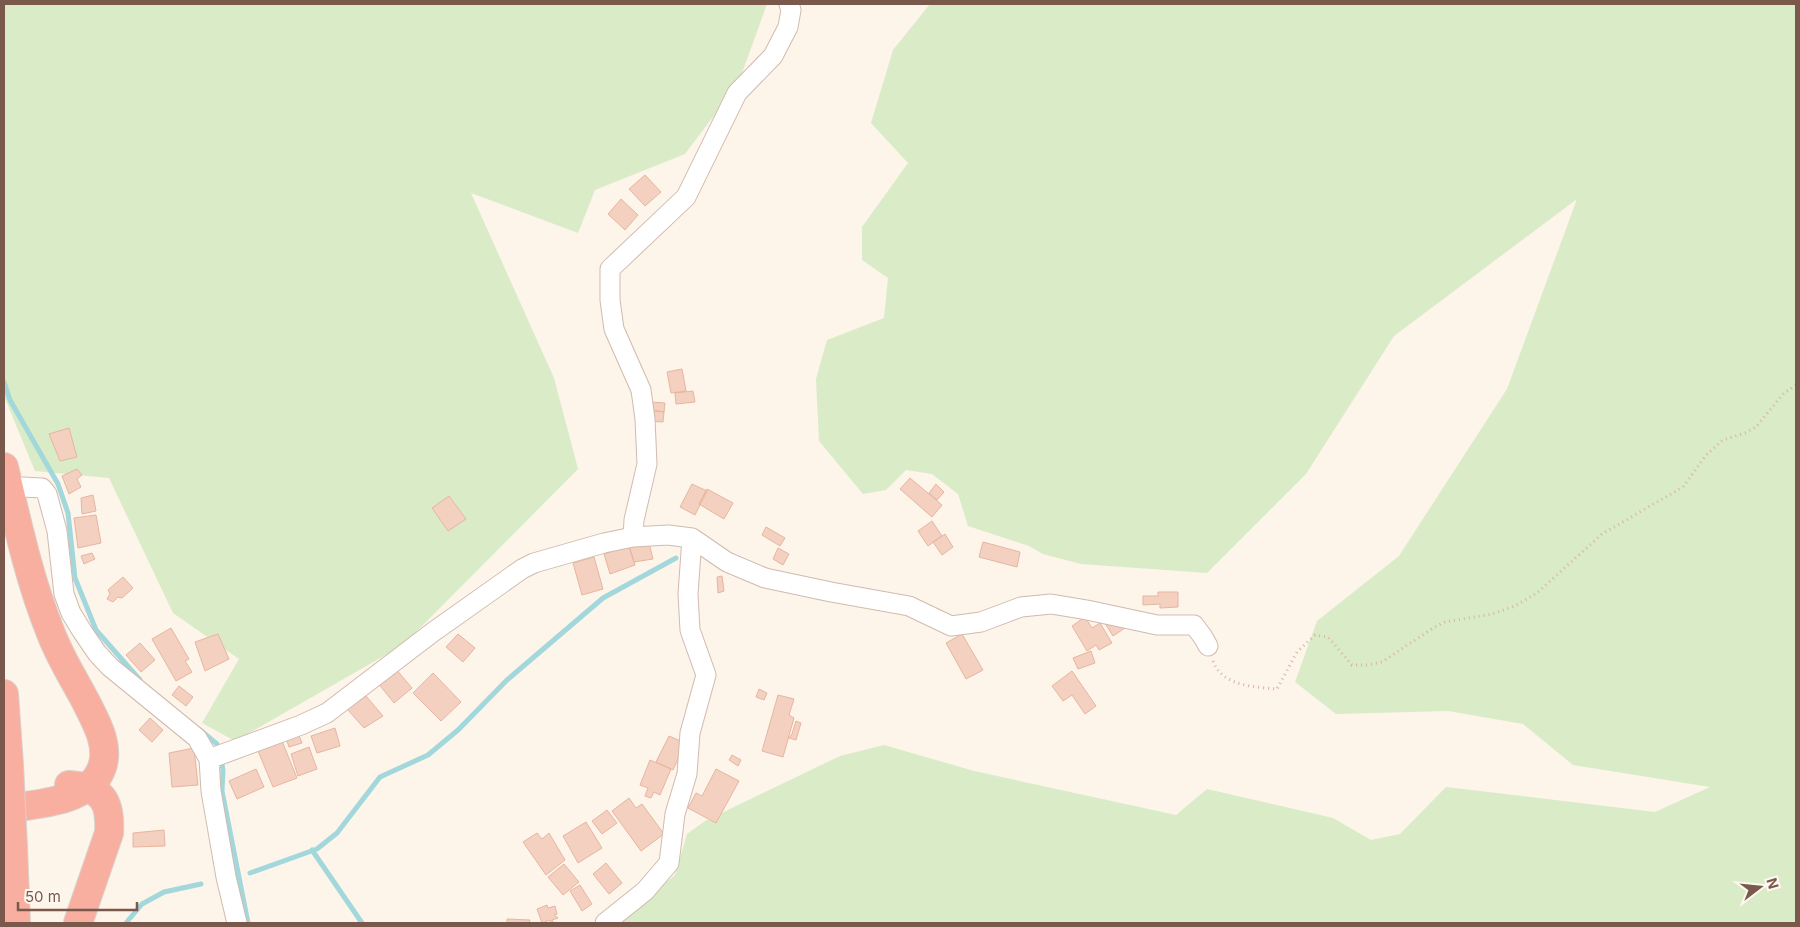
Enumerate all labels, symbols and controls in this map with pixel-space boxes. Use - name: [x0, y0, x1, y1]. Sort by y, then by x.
- north arrow: [1735, 862, 1785, 912]
- text: N: [1763, 876, 1783, 891]
- scale bar: [18, 880, 136, 912]
- text: 50 m: [25, 887, 61, 906]

